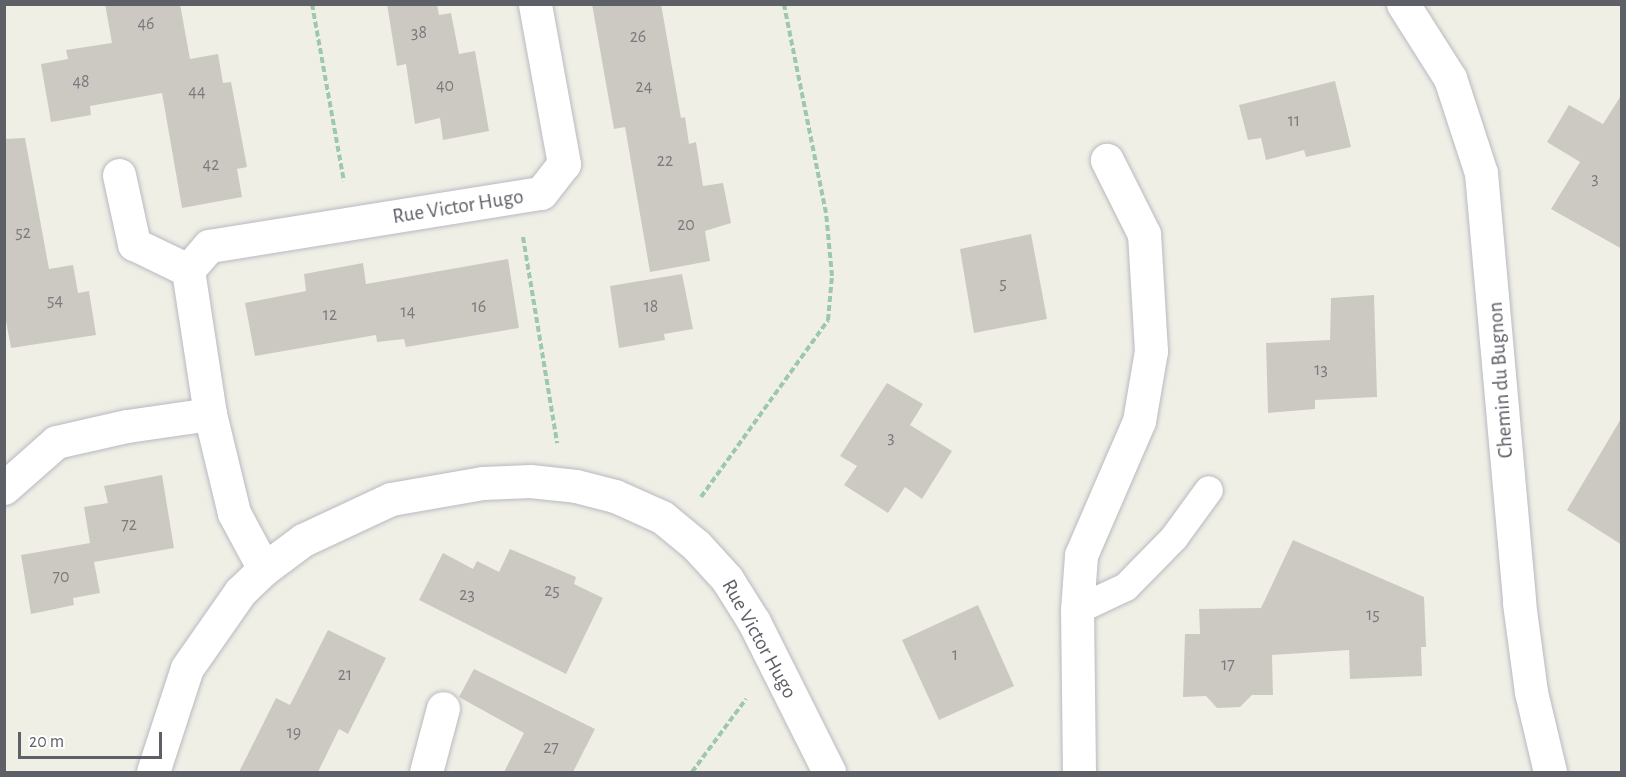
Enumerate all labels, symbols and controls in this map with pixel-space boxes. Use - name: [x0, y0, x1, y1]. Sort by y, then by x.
- house number: 46: [137, 13, 155, 35]
- house number: 38: [411, 22, 427, 44]
- house number: 26: [630, 26, 646, 48]
- house number: 48: [72, 71, 90, 93]
- house number: 40: [436, 75, 454, 97]
- house number: 24: [636, 76, 652, 98]
- house number: 44: [188, 81, 206, 103]
- house number: 11: [1288, 110, 1300, 132]
- house number: 22: [657, 150, 673, 172]
- house number: 42: [203, 154, 219, 176]
- house number: 3: [1591, 168, 1599, 190]
- street label: Rue Victor Hugo: [391, 184, 525, 230]
- house number: 20: [677, 214, 695, 236]
- house number: 52: [15, 222, 31, 244]
- house number: 5: [999, 273, 1007, 295]
- house number: 54: [47, 290, 63, 312]
- house number: 16: [472, 296, 486, 318]
- house number: 18: [644, 296, 658, 318]
- house number: 14: [401, 301, 415, 323]
- street label: Chemin du Bugnon: [1483, 301, 1519, 459]
- house number: 12: [323, 304, 337, 326]
- house number: 13: [1314, 359, 1328, 381]
- house number: 3: [887, 427, 895, 449]
- house number: 72: [121, 514, 137, 536]
- house number: 70: [52, 566, 70, 588]
- street label: Rue Victor Hugo: [716, 575, 802, 703]
- house number: 25: [544, 580, 560, 602]
- house number: 23: [459, 584, 475, 606]
- house number: 15: [1366, 604, 1380, 626]
- house number: 1: [952, 644, 958, 666]
- house number: 17: [1221, 654, 1235, 676]
- house number: 21: [338, 664, 352, 686]
- scale bar: [21, 720, 165, 758]
- house number: 19: [287, 722, 301, 744]
- text: 20 m: [29, 733, 64, 751]
- house number: 27: [543, 737, 559, 759]

